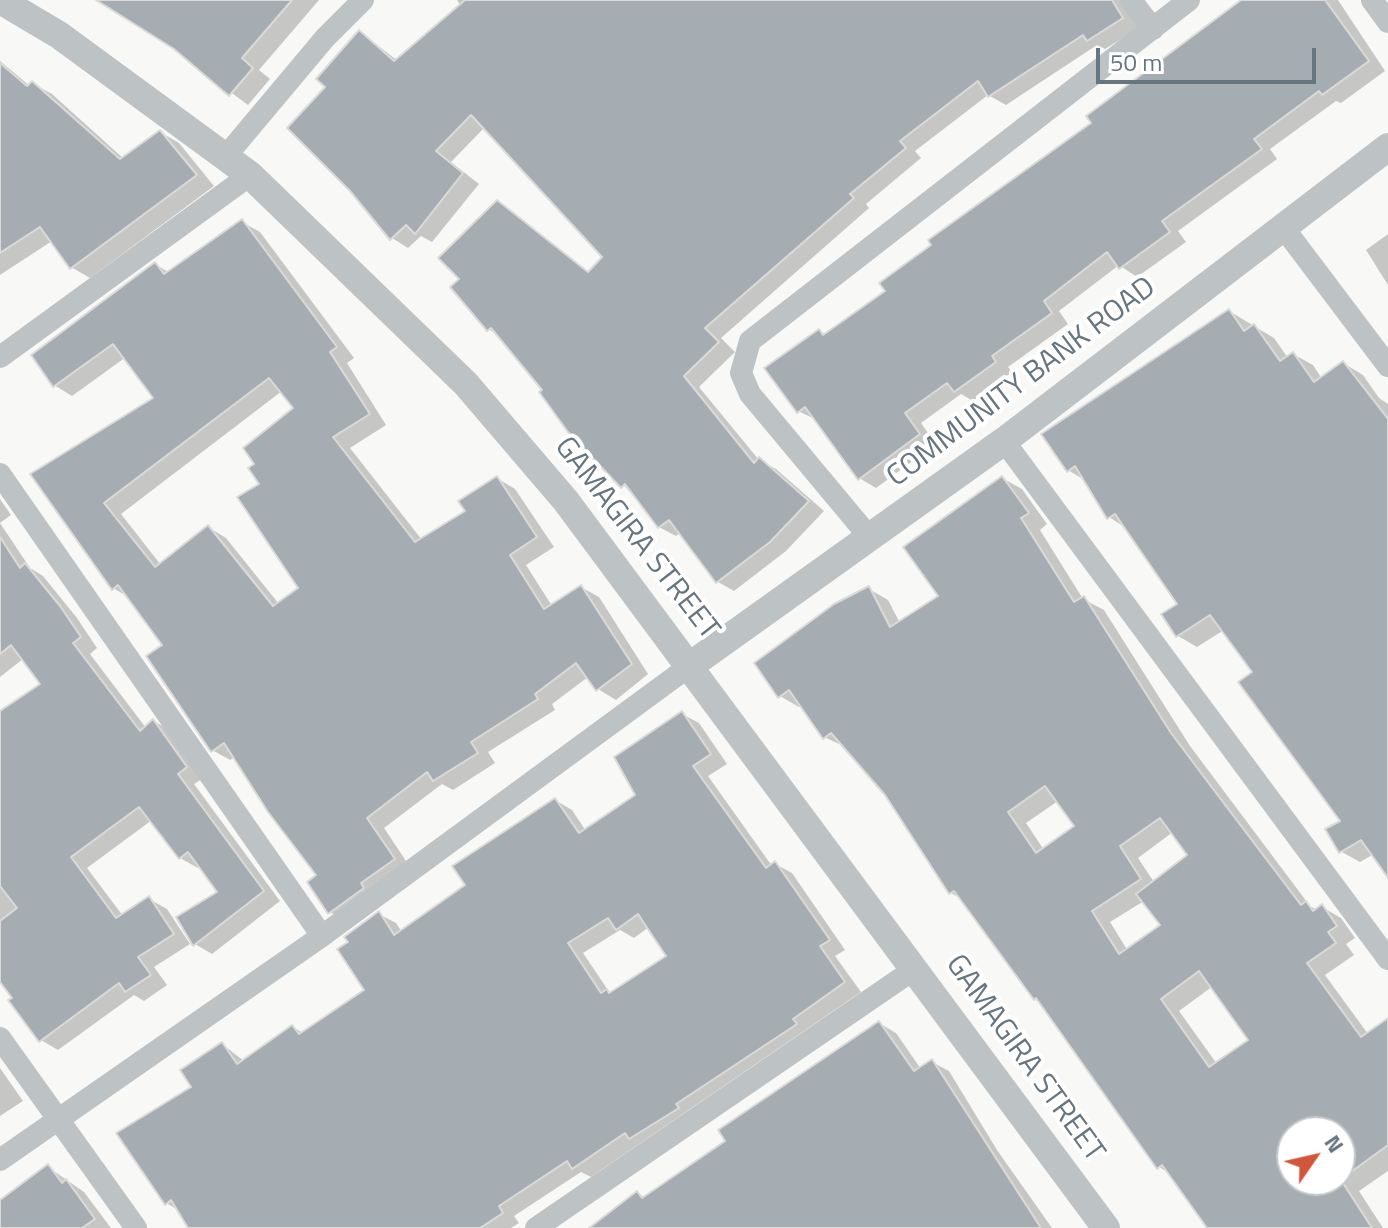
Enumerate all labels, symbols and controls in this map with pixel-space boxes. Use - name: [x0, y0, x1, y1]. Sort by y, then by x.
- scale bar: [1100, 32, 1320, 82]
- text: 50 m: [1110, 44, 1162, 80]
- street label: COMMUNITY BANK ROAD: [881, 270, 1163, 496]
- street label: GAMAGIRA STREET: [546, 431, 726, 647]
- street label: GAMAGIRA STREET: [937, 948, 1111, 1170]
- north arrow: [1276, 1116, 1356, 1196]
- text: N: [1316, 1128, 1353, 1160]

